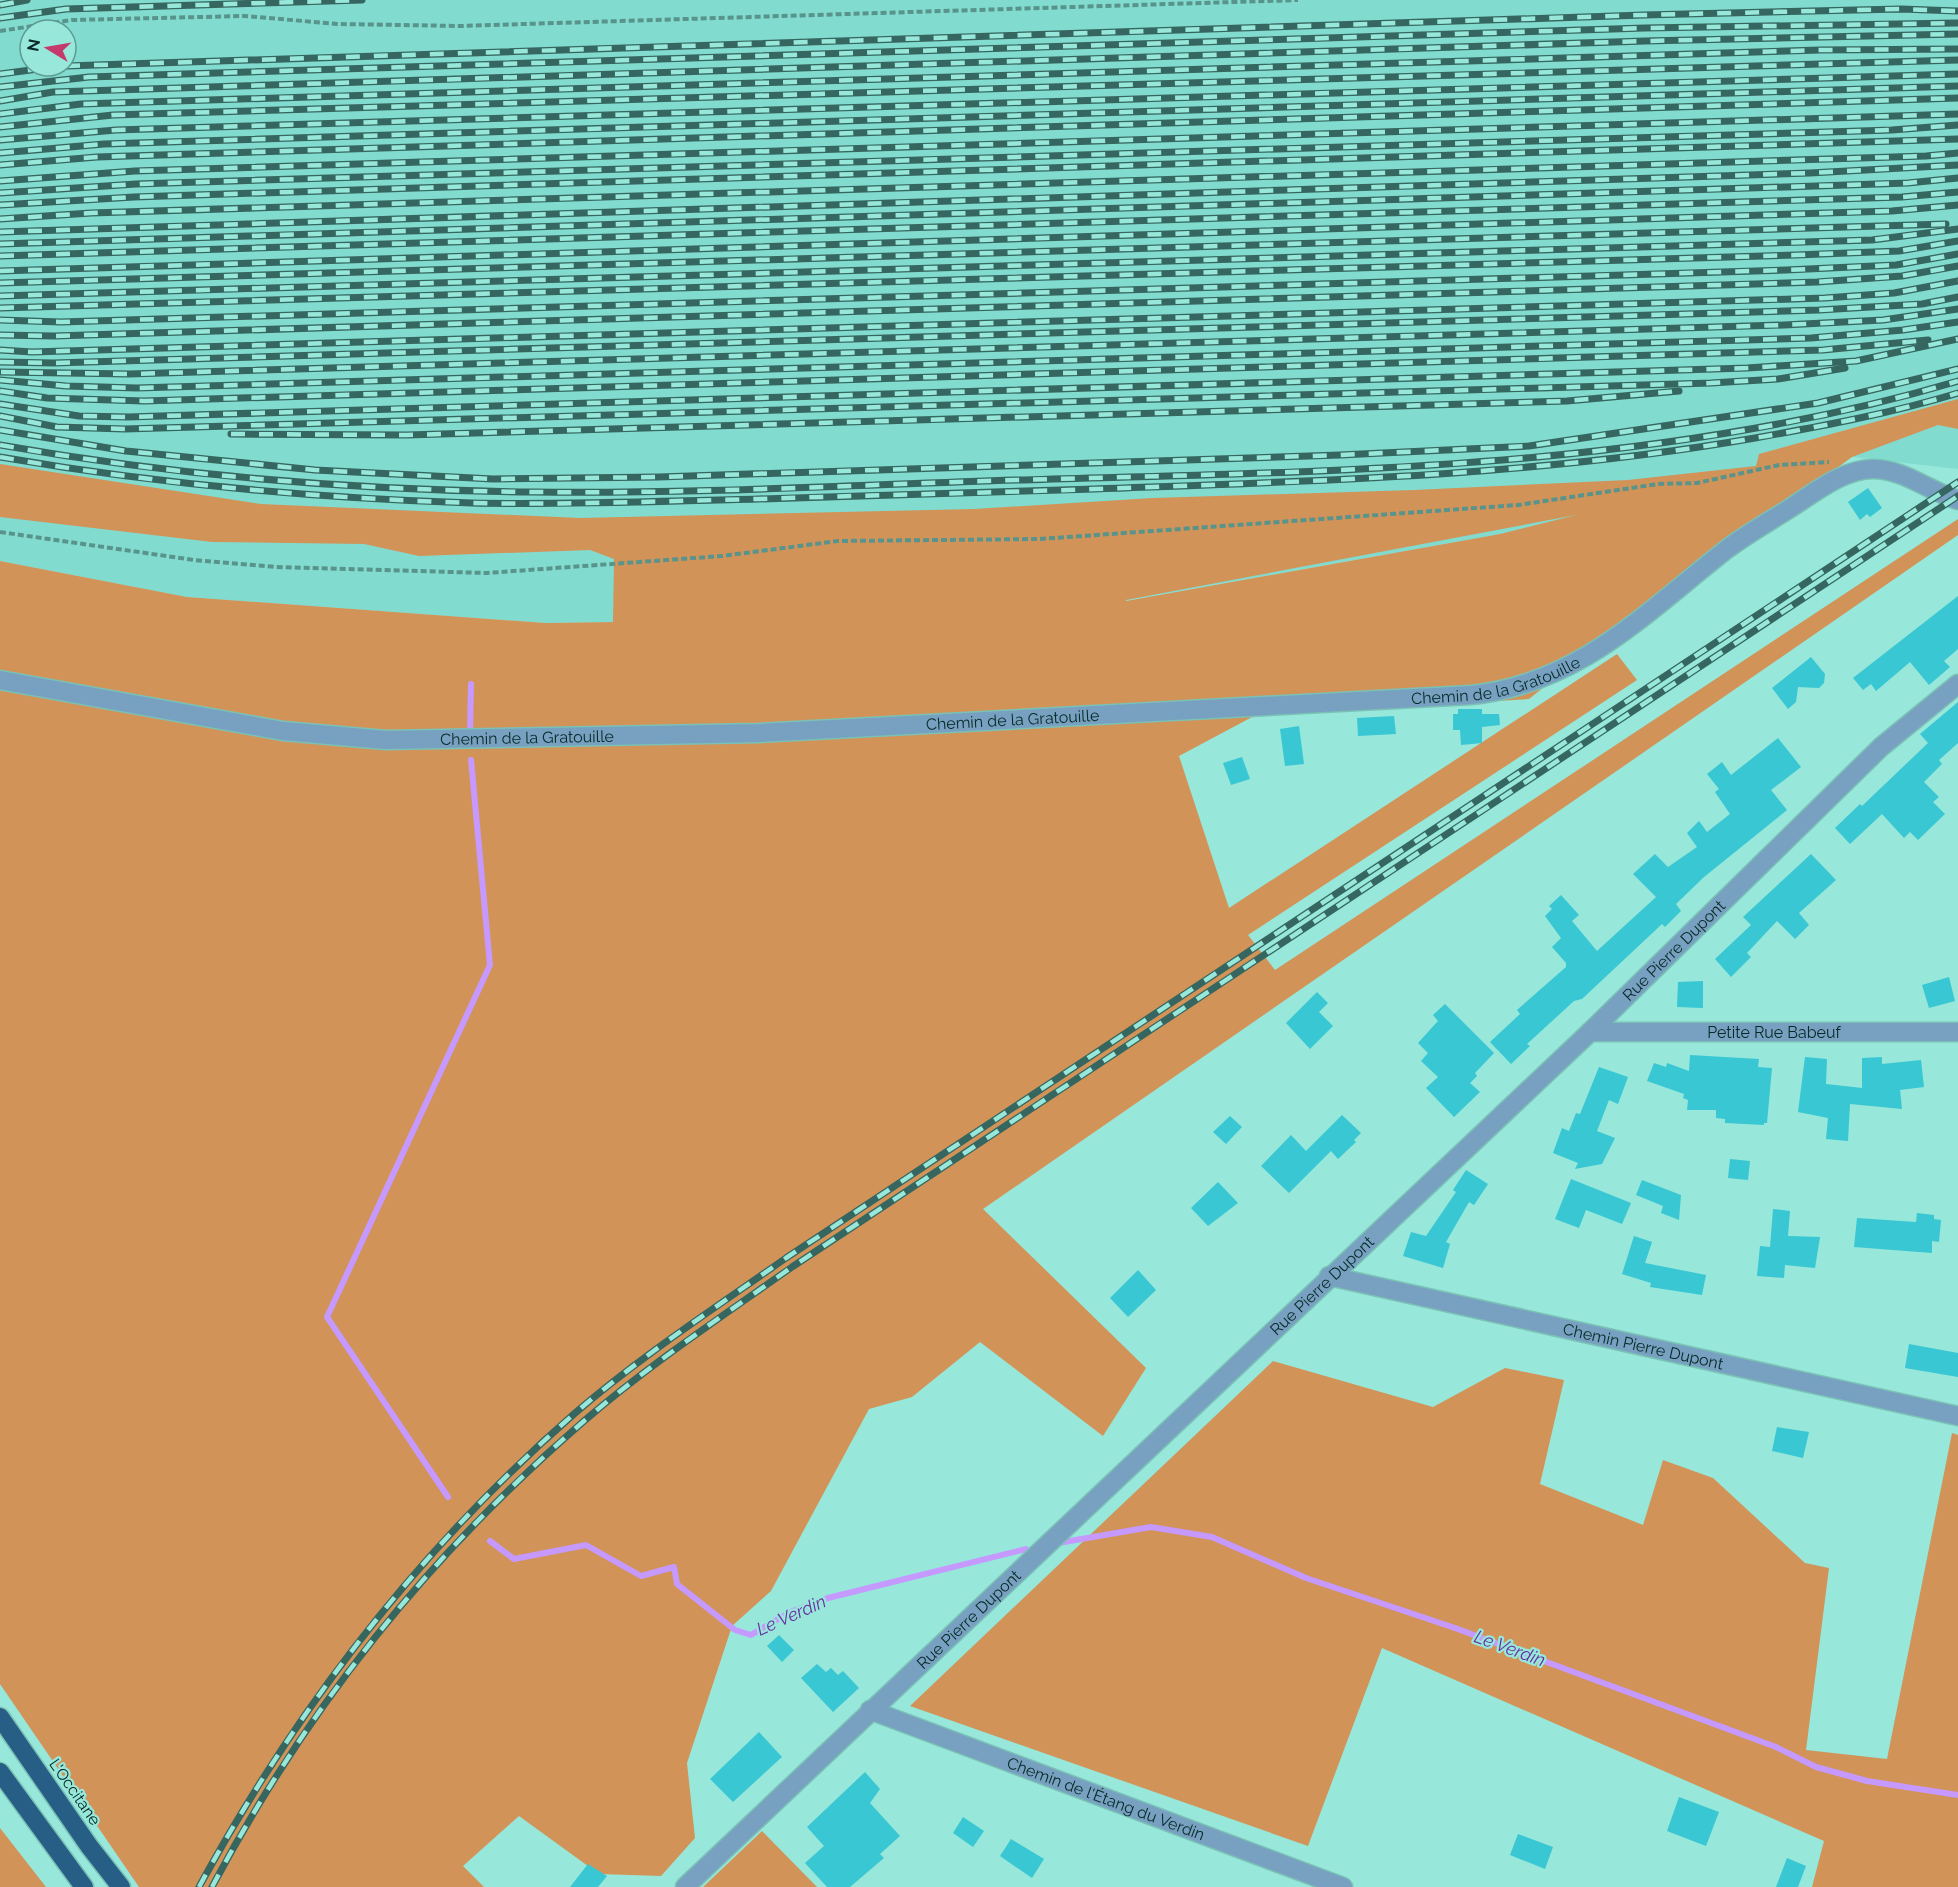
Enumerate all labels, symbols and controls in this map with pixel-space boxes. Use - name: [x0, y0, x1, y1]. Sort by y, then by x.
- north arrow: [18, 18, 78, 78]
- text: N: [23, 37, 44, 53]
- street label: Chemin de la Gratouille: [1411, 652, 1583, 708]
- street label: Chemin de la Gratouille: [925, 705, 1100, 734]
- street label: Chemin de la Gratouille: [440, 726, 614, 748]
- street label: Rue Pierre Dupont: [1618, 895, 1729, 1004]
- street label: Petite Rue Babeuf: [1707, 1023, 1841, 1042]
- street label: Rue Pierre Dupont: [1266, 1231, 1378, 1339]
- street label: Chemin Pierre Dupont: [1561, 1319, 1726, 1373]
- street label: Rue Pierre Dupont: [913, 1565, 1025, 1673]
- water label: Le Verdin: [753, 1590, 829, 1640]
- water label: Le Verdin: [1472, 1625, 1548, 1671]
- street label: Chemin de l'Étang du Verdin: [1005, 1753, 1207, 1844]
- street label: L'Occitane: [45, 1755, 105, 1829]

